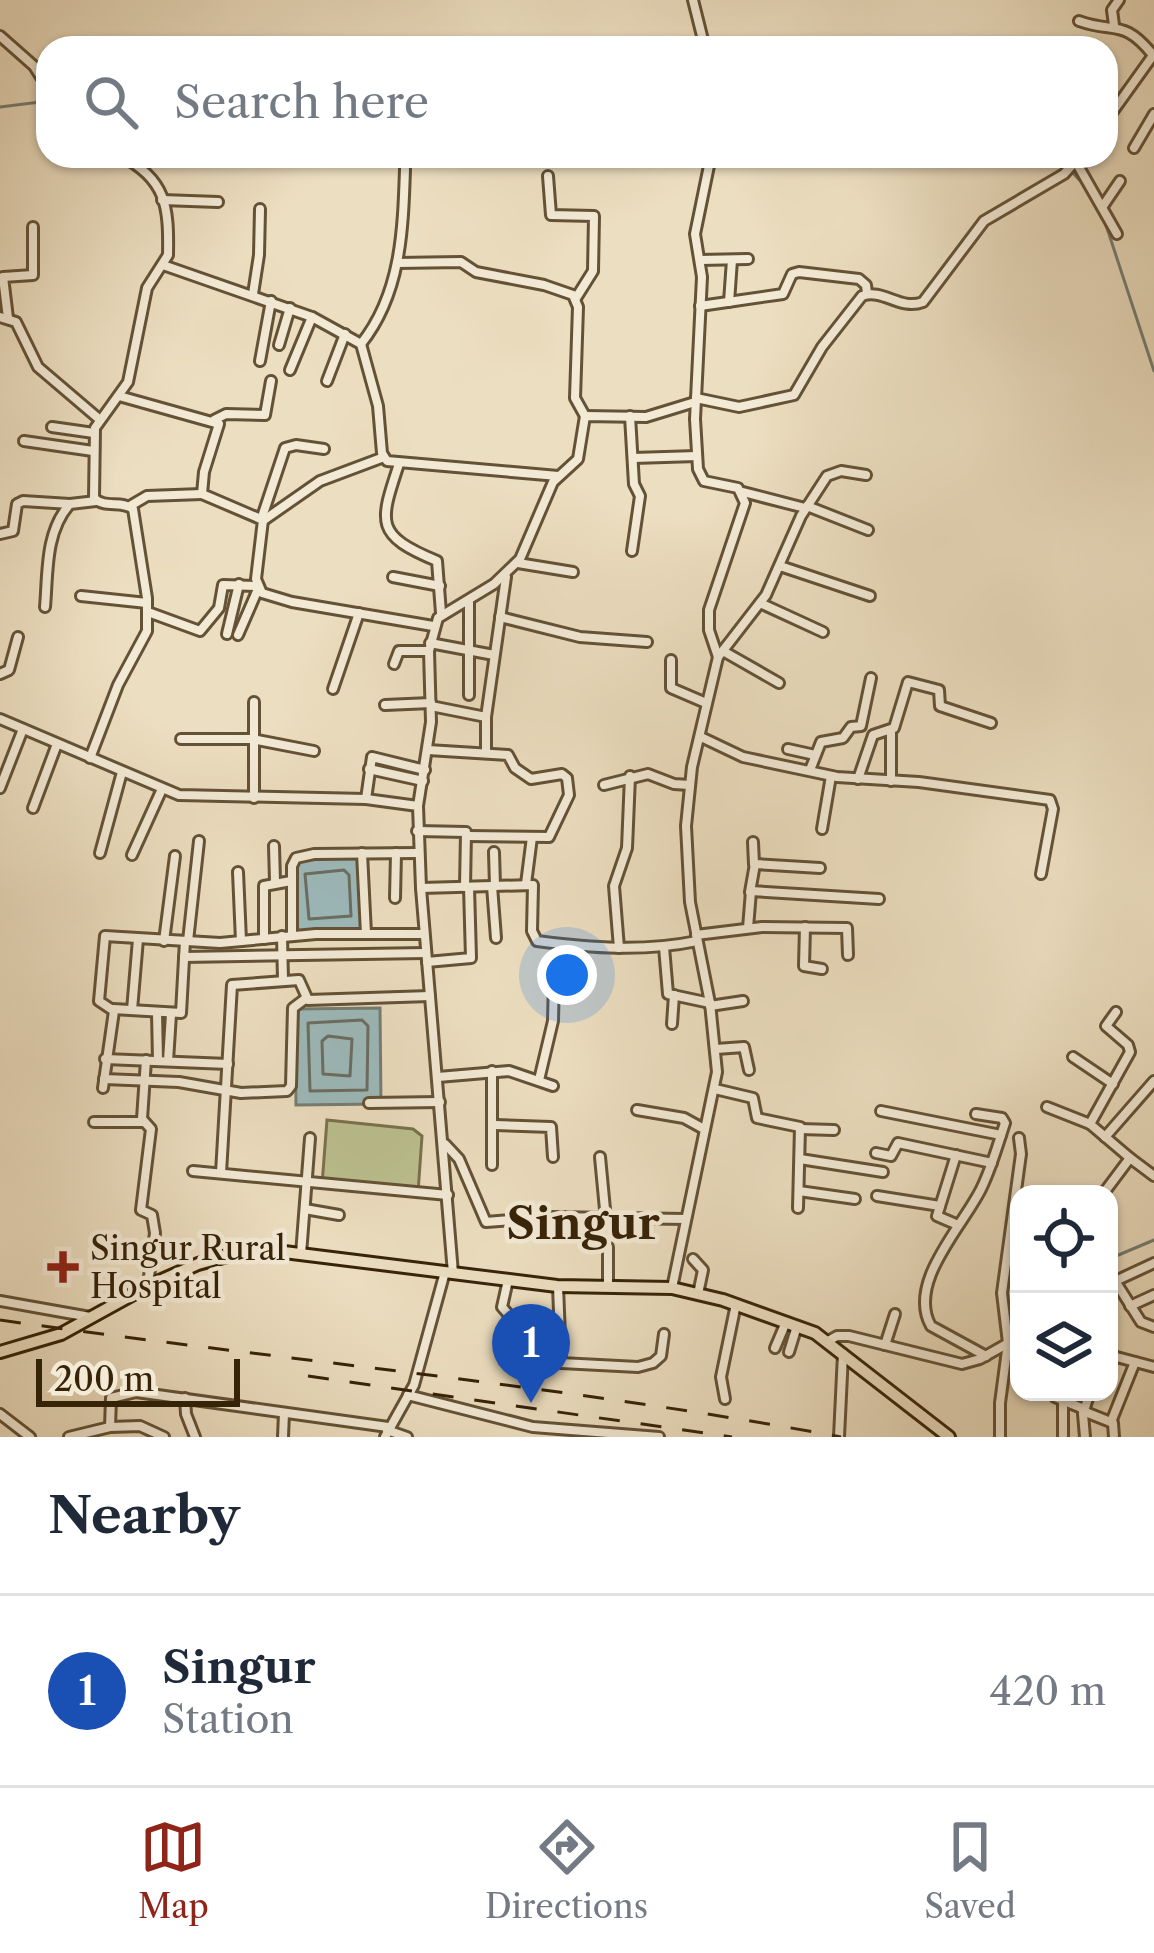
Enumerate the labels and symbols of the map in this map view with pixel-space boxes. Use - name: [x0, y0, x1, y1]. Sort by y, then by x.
- your location: [537, 945, 597, 1005]
- district label: Singur: [506, 1195, 660, 1251]
- place label: Singur Rural Hospital: [90, 1228, 286, 1307]
- marker: Singur Rural Hospital: [47, 1251, 79, 1283]
- pin: 1: [492, 1304, 570, 1403]
- scale bar: [36, 1353, 240, 1406]

